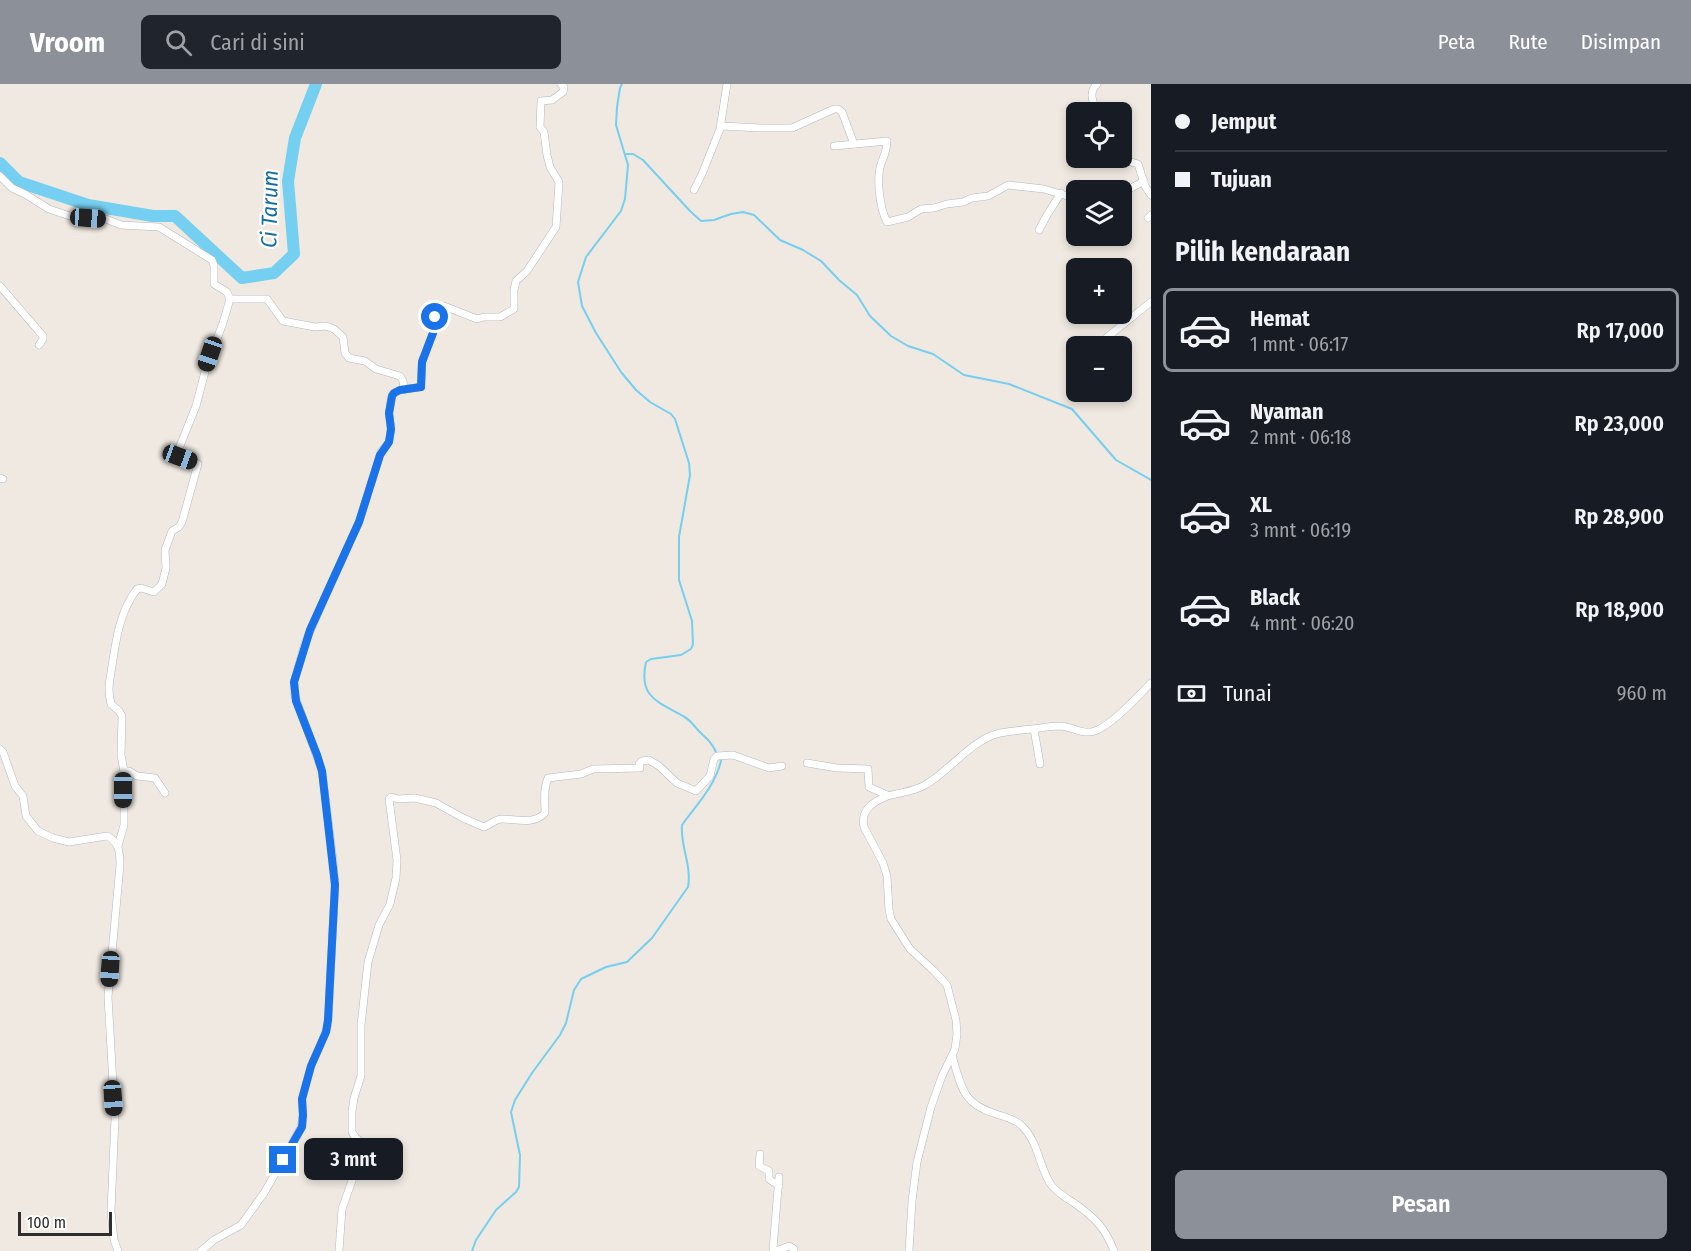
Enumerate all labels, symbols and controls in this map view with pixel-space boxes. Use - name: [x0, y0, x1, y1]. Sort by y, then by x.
- search box: [141, 15, 561, 69]
- text: Vroom: [30, 26, 105, 59]
- icon: search: [162, 26, 195, 59]
- text: Cari di sini: [210, 29, 305, 56]
- text: Peta: [1438, 29, 1475, 55]
- text: Rute: [1508, 29, 1548, 55]
- text: Disimpan: [1581, 29, 1661, 55]
- map controls: [1066, 102, 1132, 402]
- button: locate: [1066, 102, 1132, 168]
- text: Jemput: [1211, 108, 1276, 135]
- text: Tujuan: [1211, 166, 1272, 193]
- water label: Ci Tarum: [255, 170, 284, 248]
- button: layers: [1066, 180, 1132, 246]
- car: [69, 208, 107, 228]
- text: Pilih kendaraan: [1175, 236, 1350, 268]
- button: +: [1066, 258, 1132, 324]
- route start: [421, 303, 448, 330]
- icon: car: [1178, 303, 1232, 357]
- text: Hemat: [1250, 305, 1310, 332]
- text: Rp 17,000: [1576, 317, 1664, 344]
- text: 1 mnt · 06:17: [1250, 332, 1348, 356]
- car: [196, 334, 224, 374]
- button: −: [1066, 336, 1132, 402]
- icon: car: [1178, 396, 1232, 450]
- text: Nyaman: [1250, 398, 1323, 425]
- text: Rp 23,000: [1575, 410, 1664, 437]
- text: 2 mnt · 06:18: [1250, 425, 1351, 449]
- car: [160, 442, 200, 472]
- icon: car: [1178, 489, 1232, 543]
- text: XL: [1250, 491, 1272, 518]
- text: Rp 28,900: [1574, 503, 1664, 530]
- text: 3 mnt · 06:19: [1250, 518, 1351, 542]
- icon: car: [1178, 582, 1232, 636]
- text: Black: [1250, 584, 1300, 611]
- text: Rp 18,900: [1575, 596, 1664, 623]
- text: 4 mnt · 06:20: [1250, 611, 1354, 635]
- icon: cash: [1175, 677, 1208, 710]
- text: Tunai: [1223, 680, 1272, 707]
- text: 960 m: [1617, 681, 1667, 705]
- car: [114, 772, 132, 808]
- car: [100, 950, 120, 988]
- car: [103, 1079, 123, 1117]
- callout: 3 mnt: [304, 1139, 403, 1181]
- route end: [269, 1146, 296, 1173]
- text: 3 mnt: [330, 1147, 377, 1171]
- button: Pesan: [1175, 1170, 1667, 1239]
- scale bar: [18, 1209, 112, 1236]
- text: 100 m: [27, 1213, 66, 1232]

